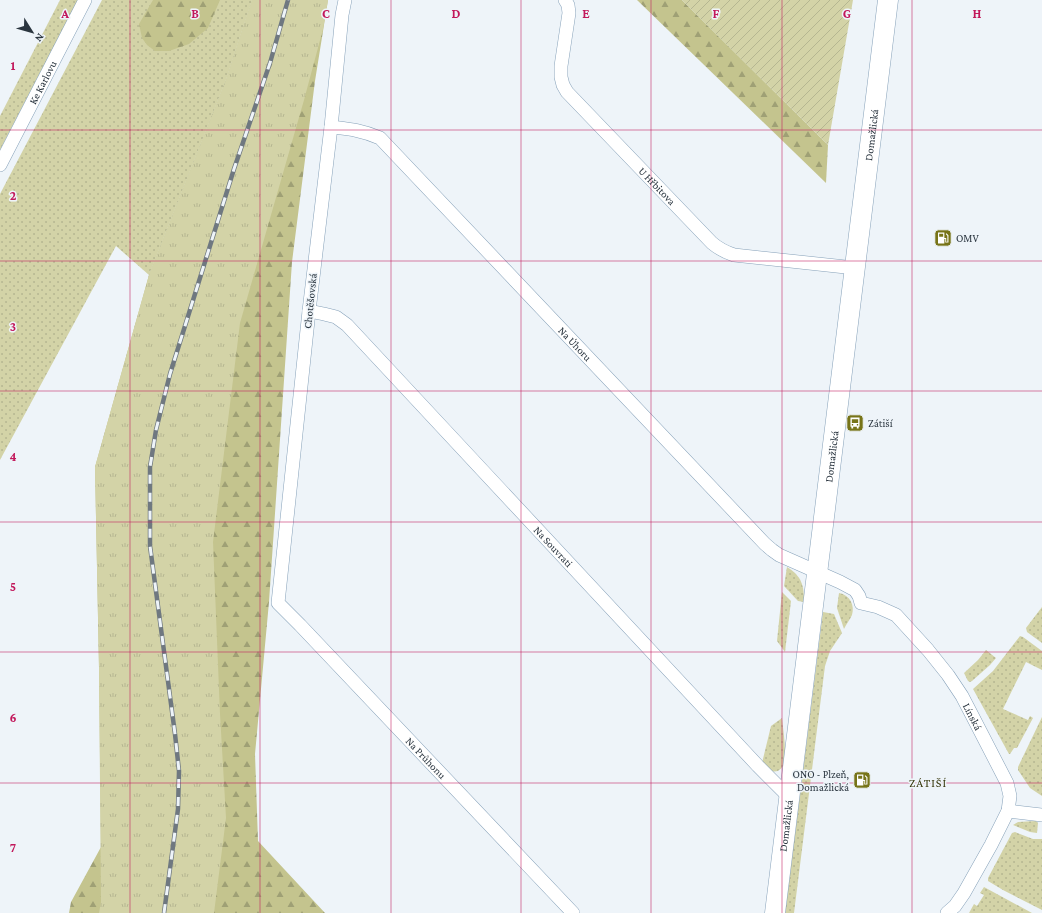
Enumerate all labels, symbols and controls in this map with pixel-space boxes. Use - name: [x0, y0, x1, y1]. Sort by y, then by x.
- text: A: [60, 6, 69, 21]
- text: B: [191, 6, 199, 21]
- text: C: [322, 6, 330, 21]
- text: D: [452, 6, 461, 21]
- text: E: [582, 6, 590, 21]
- text: F: [713, 6, 720, 21]
- text: G: [843, 6, 851, 21]
- text: H: [973, 6, 982, 21]
- north arrow: [12, 12, 52, 52]
- text: N: [33, 31, 47, 45]
- text: 1: [11, 58, 16, 73]
- street label: Ke Karlovu: [26, 58, 59, 106]
- street label: Domažlická: [862, 108, 880, 161]
- street label: U Hřbitova: [636, 164, 678, 207]
- text: 2: [10, 188, 17, 203]
- fuel station icon: OMV: [933, 228, 953, 248]
- place label: OMV: [956, 232, 980, 244]
- street label: Chotěšovská: [301, 273, 319, 329]
- text: 3: [10, 319, 16, 334]
- street label: Na Úhoru: [556, 324, 594, 363]
- bus stop icon: Zátiší: [845, 413, 865, 433]
- place label: Zátiší: [868, 417, 894, 429]
- street label: Domažlická: [822, 430, 841, 483]
- text: 4: [9, 449, 17, 464]
- street label: Na Souvrati: [532, 524, 575, 569]
- text: 5: [10, 579, 16, 594]
- street label: Línská: [961, 701, 985, 732]
- text: 6: [9, 710, 17, 725]
- street label: Na Průhonu: [403, 735, 449, 781]
- place label: ONO - Plzeň, Domažlická: [793, 768, 849, 793]
- fuel station icon: ONO - Plzeň, Domažlická: [852, 770, 872, 790]
- district label: ZÁTIŠÍ: [909, 776, 947, 790]
- street label: Domažlická: [777, 799, 795, 852]
- text: 7: [10, 840, 16, 855]

